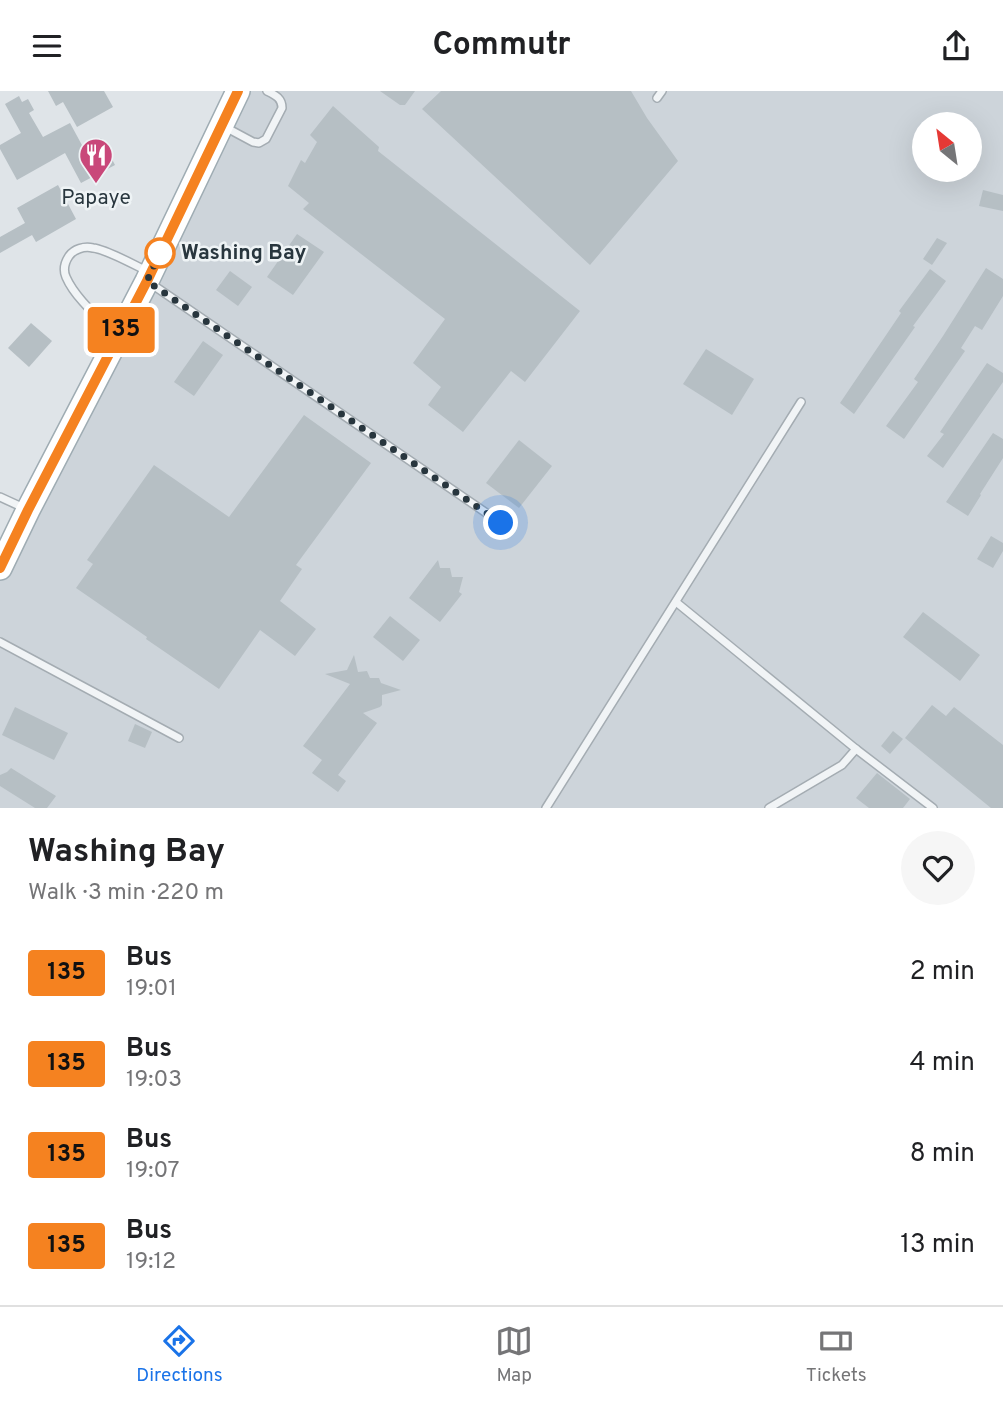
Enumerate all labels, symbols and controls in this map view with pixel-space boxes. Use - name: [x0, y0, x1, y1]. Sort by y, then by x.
- text: Commutr: [433, 26, 570, 66]
- icon: menu: [28, 27, 66, 65]
- icon: share: [937, 27, 975, 65]
- north arrow: [912, 112, 982, 182]
- map controls: [912, 112, 982, 182]
- restaurant icon: Papaye: [77, 136, 115, 185]
- place label: Papaye: [61, 185, 131, 212]
- marker: Washing Bay: [145, 238, 175, 268]
- place label: Washing Bay: [181, 240, 306, 267]
- line badge: 135: [81, 307, 161, 353]
- text: 135: [102, 315, 140, 345]
- your location: [483, 505, 518, 540]
- button: heart: [901, 831, 975, 905]
- text: Washing Bay: [28, 832, 225, 874]
- text: Walk · 3 min · 220 m: [28, 879, 224, 908]
- text: Bus: [126, 942, 172, 975]
- text: 2 min: [910, 956, 975, 989]
- text: 135: [47, 958, 86, 988]
- text: 19:01: [126, 975, 177, 1004]
- text: Bus: [126, 1033, 172, 1066]
- text: 4 min: [909, 1047, 975, 1080]
- text: 135: [47, 1049, 86, 1079]
- text: 19:03: [126, 1066, 182, 1095]
- text: Bus: [126, 1124, 172, 1157]
- text: 8 min: [910, 1138, 975, 1171]
- text: 135: [47, 1140, 86, 1170]
- text: 19:07: [126, 1157, 180, 1186]
- text: Bus: [126, 1215, 172, 1248]
- text: 13 min: [900, 1229, 975, 1262]
- text: 135: [47, 1231, 86, 1261]
- text: 19:12: [126, 1248, 176, 1277]
- tab: Directions: [136, 1322, 223, 1388]
- tab: Map: [495, 1322, 533, 1388]
- tab: Tickets: [806, 1322, 867, 1388]

